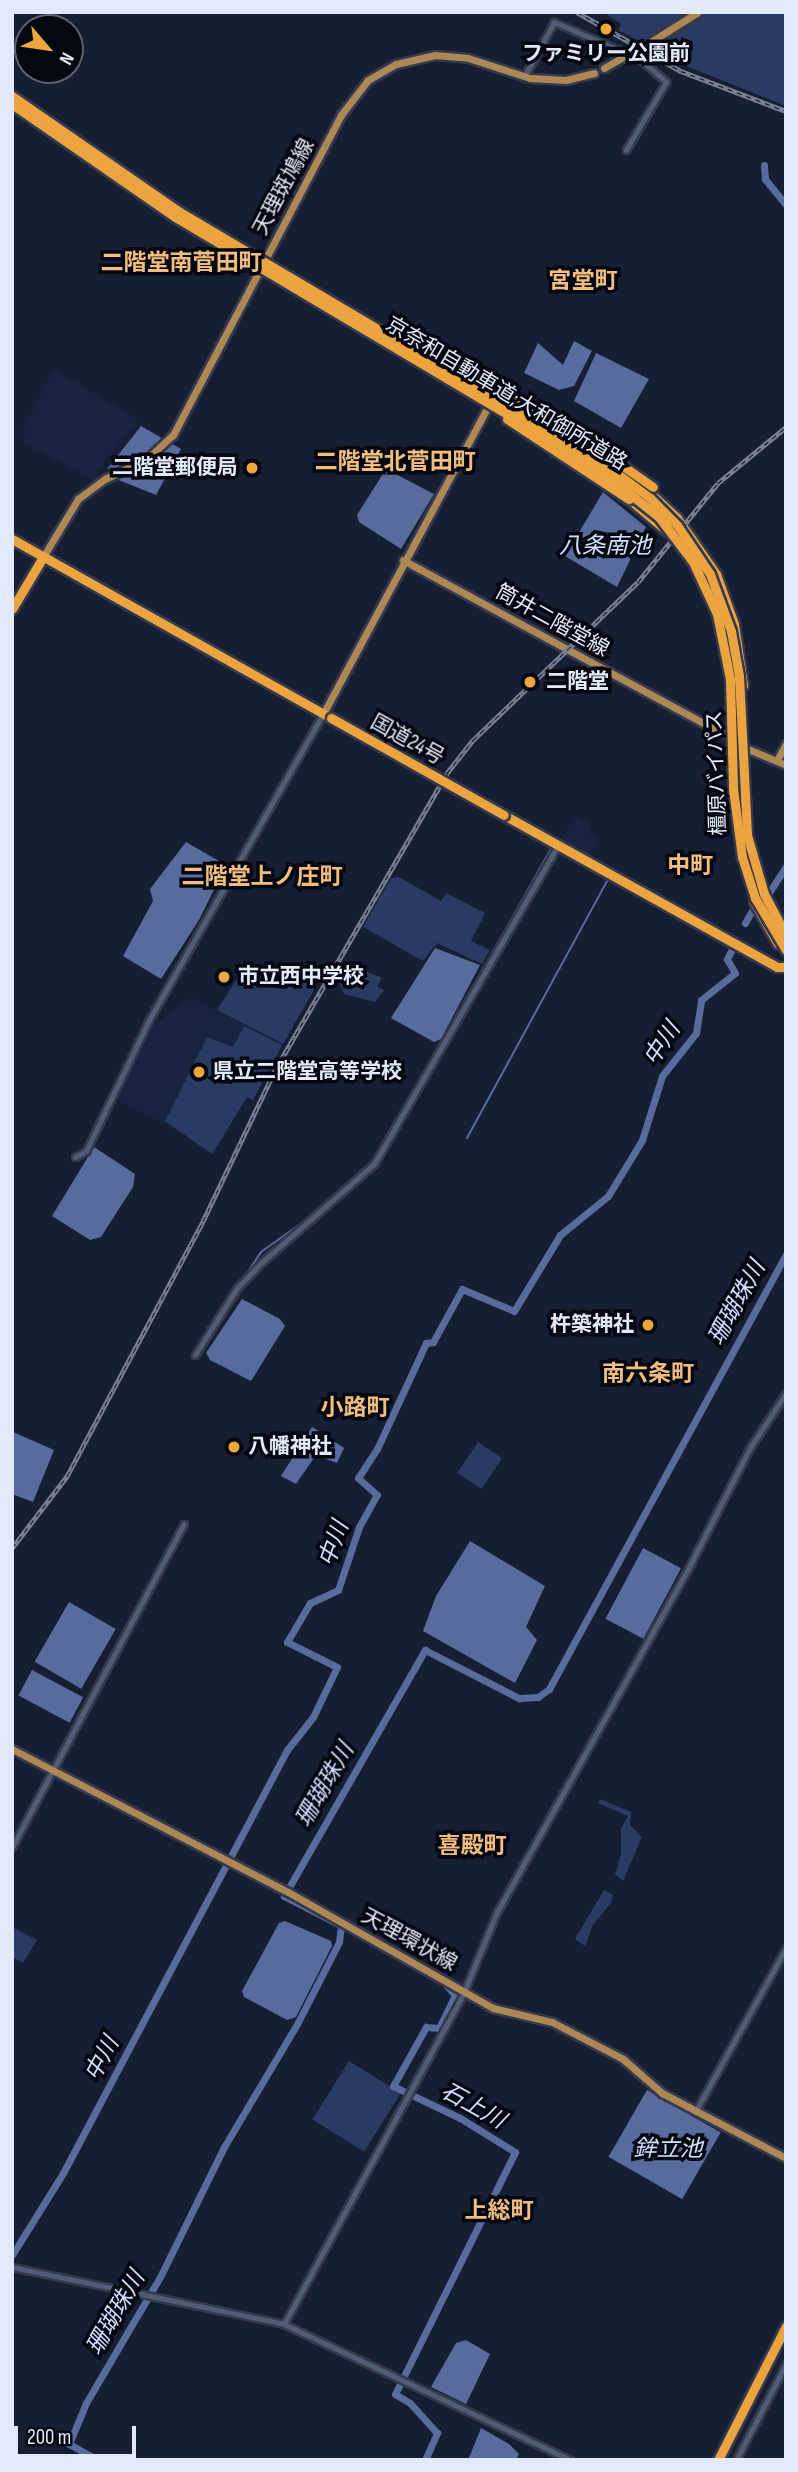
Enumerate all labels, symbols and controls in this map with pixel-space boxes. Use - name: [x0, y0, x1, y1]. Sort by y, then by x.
- north arrow: [14, 14, 84, 84]
- marker: ファミリー公園前: [596, 19, 616, 39]
- place label: ファミリー公園前: [522, 41, 690, 67]
- text: N: [54, 48, 79, 68]
- street label: 天理斑鳩線: [248, 135, 320, 239]
- district label: 二階堂南菅田町: [101, 249, 261, 277]
- district label: 宮堂町: [549, 267, 617, 295]
- street label: 京奈和自動車道;大和御所道路: [381, 312, 631, 476]
- district label: 二階堂北菅田町: [315, 448, 475, 476]
- place label: 二階堂郵便局: [112, 455, 238, 481]
- marker: 二階堂郵便局: [244, 460, 260, 476]
- water label: 八条南池: [559, 532, 651, 560]
- street label: 筒井二階堂線: [491, 579, 613, 663]
- place label: 二階堂: [546, 669, 609, 695]
- marker: 二階堂: [520, 672, 540, 692]
- street label: 国道24号: [366, 710, 448, 770]
- street label: 橿原バイパス: [702, 710, 732, 836]
- district label: 中町: [667, 852, 713, 880]
- district label: 二階堂上ノ庄町: [182, 863, 342, 891]
- place label: 市立西中学校: [238, 964, 364, 990]
- marker: 市立西中学校: [216, 969, 232, 985]
- water label: 中川: [638, 1017, 686, 1071]
- place label: 県立二階堂高等学校: [213, 1059, 402, 1085]
- marker: 県立二階堂高等学校: [191, 1064, 207, 1080]
- water label: 珊瑚珠川: [703, 1256, 771, 1350]
- place label: 杵築神社: [550, 1312, 634, 1338]
- marker: 杵築神社: [640, 1317, 656, 1333]
- district label: 南六条町: [602, 1360, 694, 1388]
- district label: 小路町: [321, 1394, 389, 1422]
- place label: 八幡神社: [248, 1434, 332, 1460]
- marker: 八幡神社: [226, 1439, 242, 1455]
- water label: 中川: [313, 1518, 355, 1570]
- water label: 珊瑚珠川: [290, 1738, 360, 1832]
- district label: 喜殿町: [438, 1832, 506, 1860]
- street label: 天理環状線: [357, 1904, 461, 1976]
- water label: 中川: [79, 2032, 125, 2086]
- water label: 石上川: [436, 2077, 510, 2135]
- water label: 鉾立池: [634, 2135, 702, 2163]
- district label: 上総町: [465, 2197, 533, 2225]
- water label: 珊瑚珠川: [81, 2266, 151, 2360]
- scale bar: [18, 2412, 140, 2456]
- text: 200 m: [27, 2425, 71, 2450]

